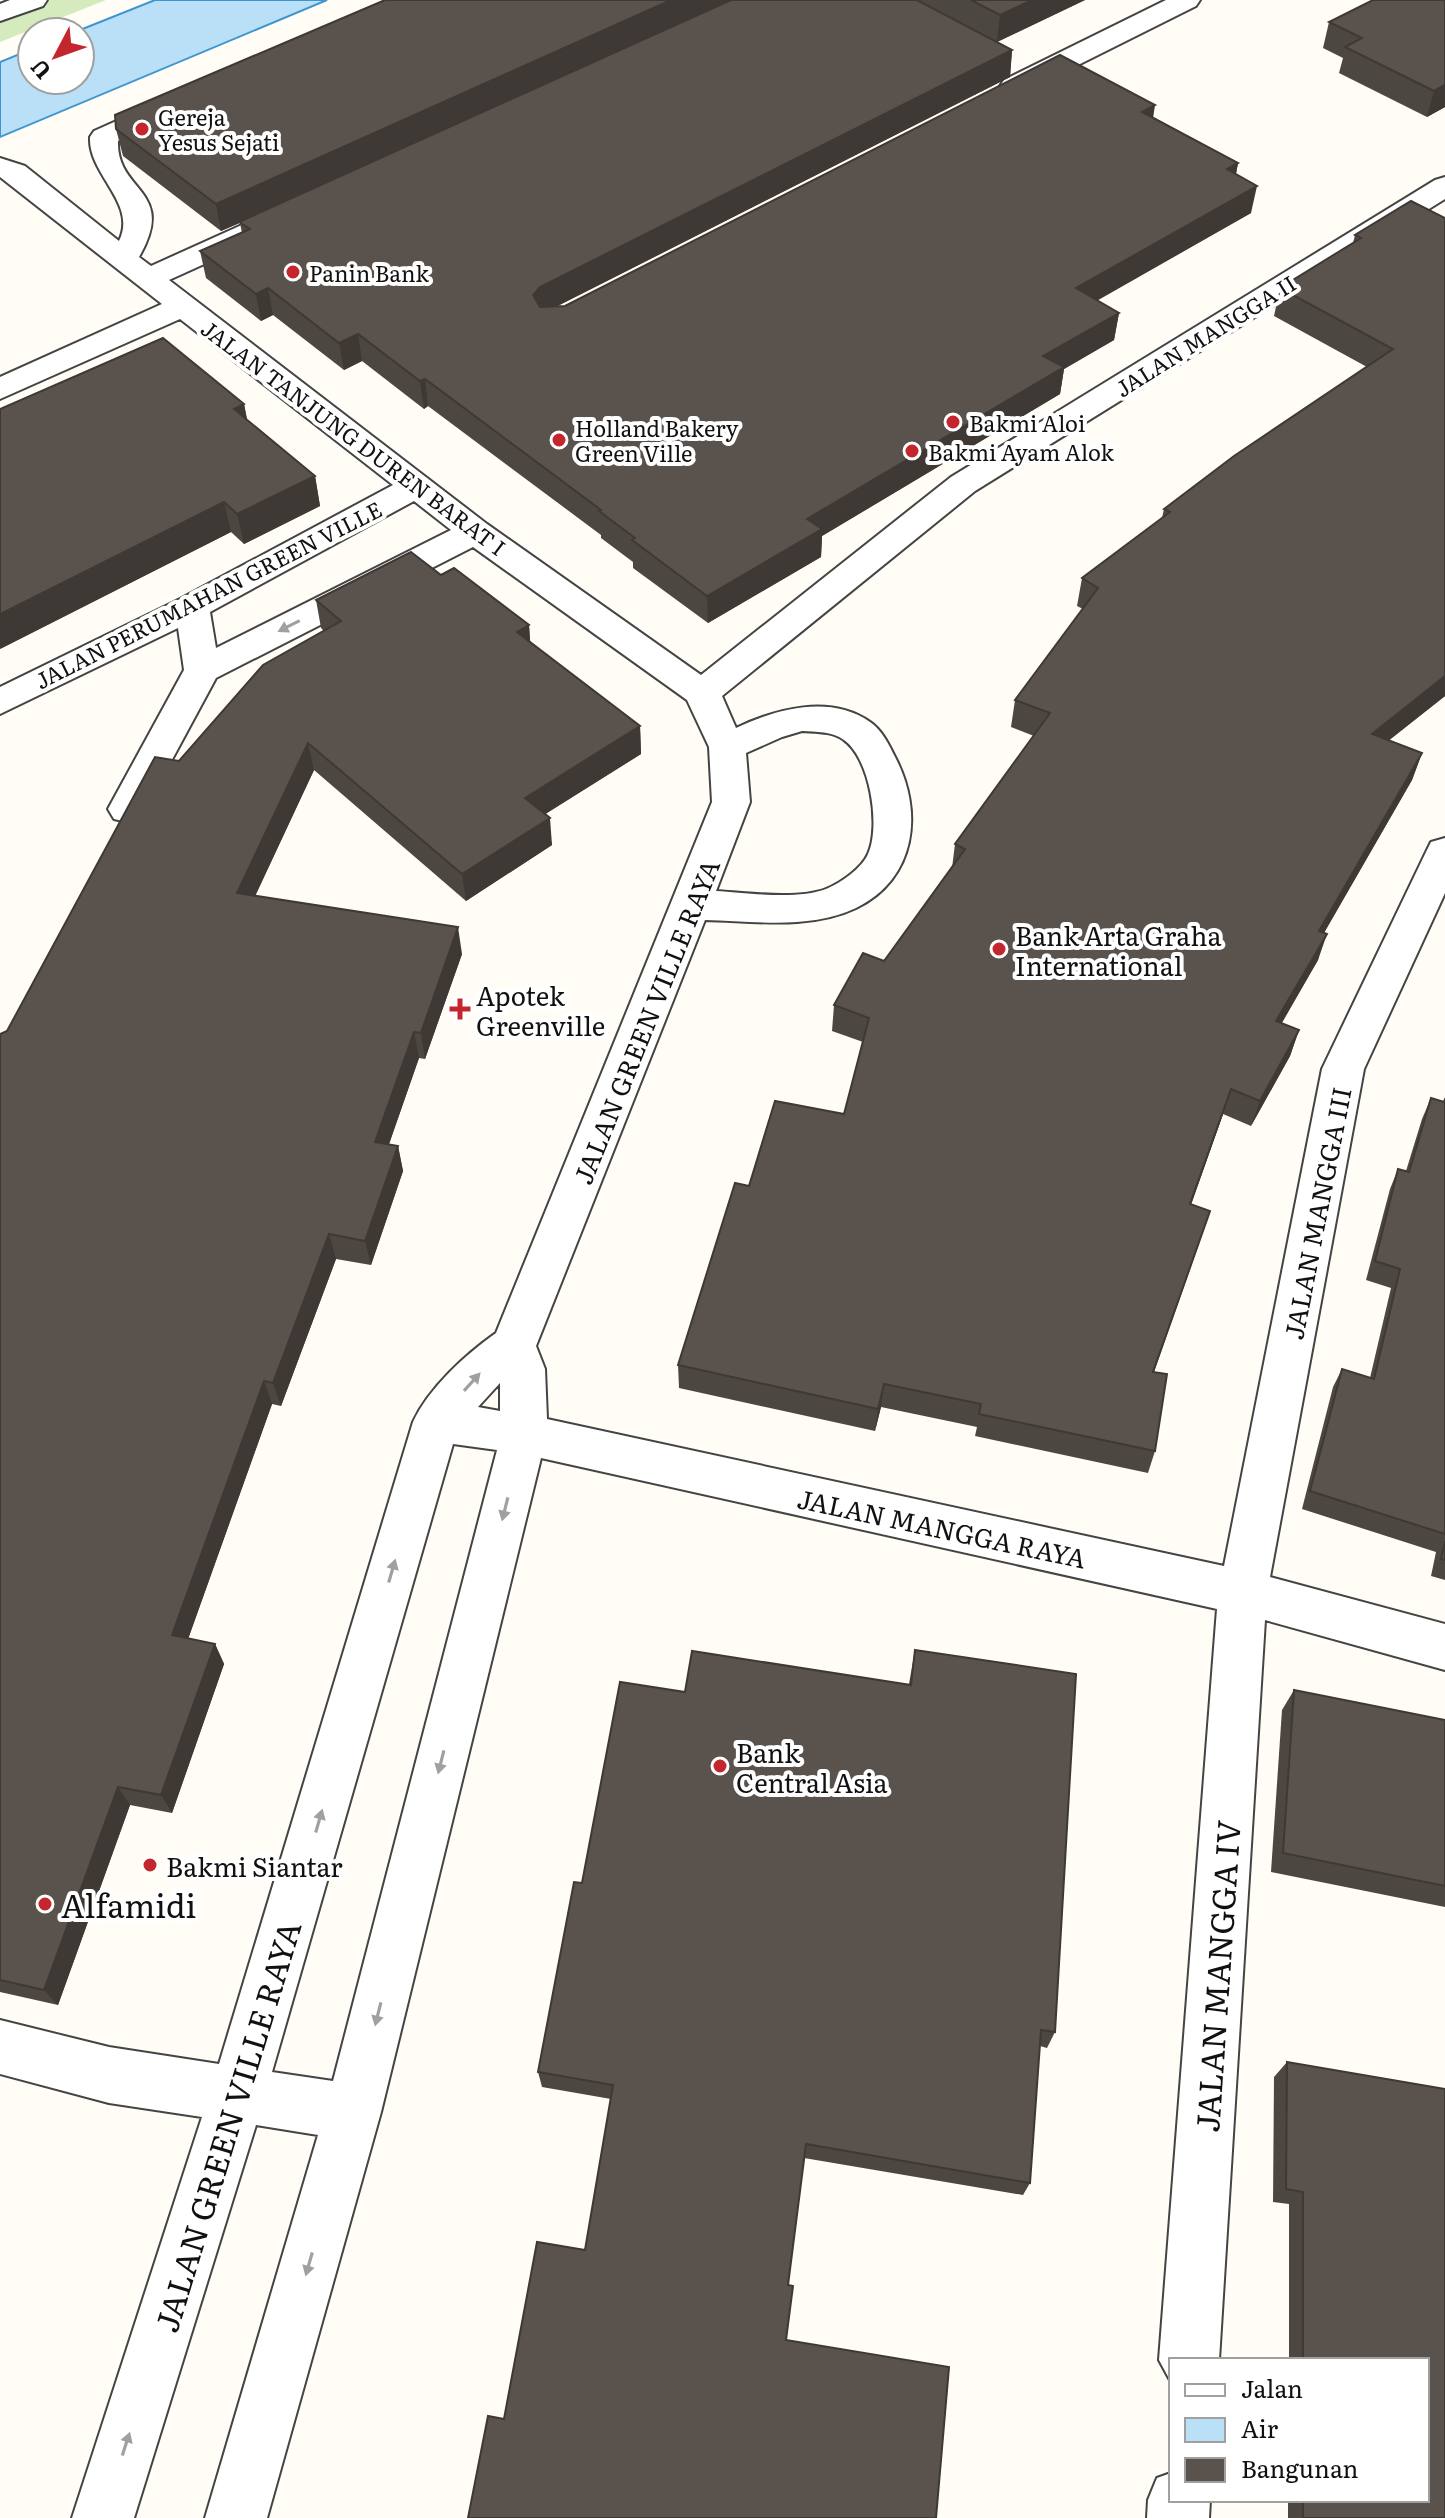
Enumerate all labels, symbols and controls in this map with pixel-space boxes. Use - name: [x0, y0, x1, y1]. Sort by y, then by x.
- north arrow: [16, 16, 96, 96]
- text: U: [22, 53, 58, 87]
- place label: Gereja Yesus Sejati: [158, 100, 279, 158]
- marker: Gereja Yesus Sejati: [133, 120, 151, 138]
- place label: Panin Bank: [309, 256, 429, 289]
- marker: Panin Bank: [284, 263, 302, 281]
- street label: JALAN MANGGA II: [1108, 266, 1302, 404]
- street label: JALAN TANJUNG DUREN BARAT I: [195, 311, 513, 563]
- place label: Bakmi Aloi: [969, 406, 1085, 439]
- place label: Holland Bakery Green Ville: [575, 411, 739, 469]
- marker: Bakmi Aloi: [944, 413, 962, 431]
- marker: Holland Bakery Green Ville: [550, 431, 568, 449]
- place label: Bakmi Ayam Alok: [928, 435, 1115, 468]
- marker: Bakmi Ayam Alok: [903, 442, 921, 460]
- street label: JALAN PERUMAHAN GREEN VILLE: [29, 492, 387, 696]
- one-way arrow: [277, 619, 300, 632]
- street label: JALAN GREEN VILLE RAYA: [562, 853, 728, 1189]
- place label: Bank Arta Graha International: [1015, 915, 1222, 984]
- marker: Bank Arta Graha International: [990, 940, 1008, 958]
- place label: Apotek Greenville: [476, 975, 605, 1044]
- marker: Apotek Greenville: [451, 1000, 469, 1018]
- street label: JALAN MANGGA III: [1272, 1084, 1360, 1342]
- one-way arrow: [463, 1372, 481, 1391]
- street label: JALAN MANGGA RAYA: [794, 1477, 1090, 1577]
- one-way arrow: [499, 1497, 511, 1522]
- one-way arrow: [386, 1559, 399, 1583]
- place label: Bank Central Asia: [736, 1732, 888, 1801]
- one-way arrow: [435, 1749, 447, 1774]
- marker: Bank Central Asia: [711, 1757, 729, 1775]
- one-way arrow: [313, 1808, 325, 1833]
- street label: JALAN MANGGA IV: [1181, 1818, 1251, 2134]
- place label: Bakmi Siantar: [166, 1846, 343, 1885]
- marker: Bakmi Siantar: [141, 1856, 159, 1874]
- place label: Alfamidi: [61, 1880, 196, 1928]
- marker: Alfamidi: [36, 1895, 54, 1913]
- street label: JALAN GREEN VILLE RAYA: [141, 1914, 312, 2338]
- one-way arrow: [371, 2001, 383, 2026]
- one-way arrow: [302, 2253, 315, 2277]
- legend: [1169, 2358, 1429, 2502]
- text: Jalan: [1241, 2370, 1303, 2405]
- text: Air: [1241, 2410, 1279, 2445]
- one-way arrow: [120, 2431, 133, 2455]
- text: Bangunan: [1241, 2450, 1359, 2485]

